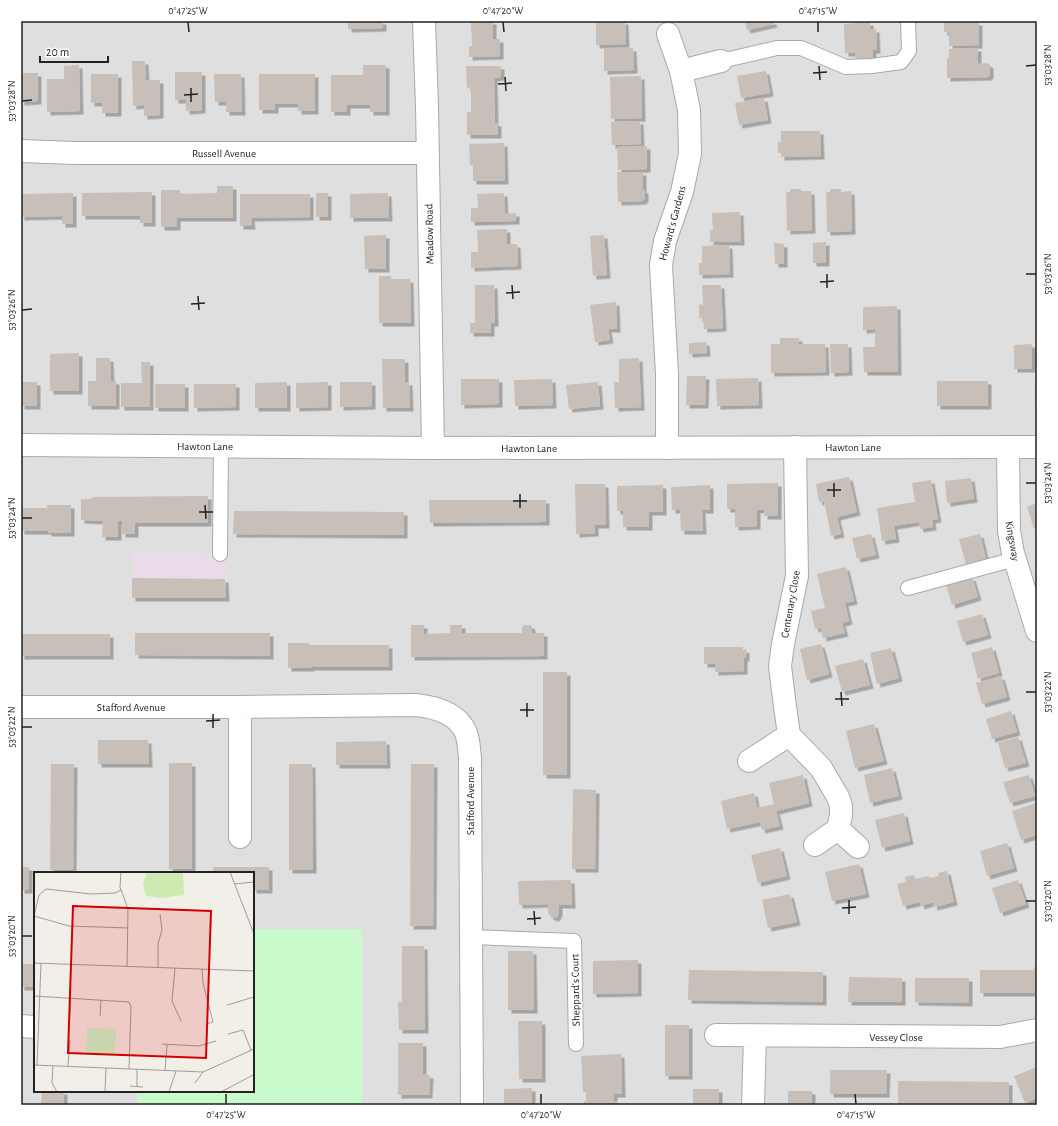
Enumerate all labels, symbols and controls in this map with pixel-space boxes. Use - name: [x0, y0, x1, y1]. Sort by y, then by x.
- text: 0°47'25"W: [168, 6, 208, 16]
- text: 0°47'20"W: [483, 6, 523, 16]
- text: 0°47'15"W: [799, 6, 837, 16]
- scale bar: [40, 38, 108, 64]
- text: 53°03'28"N: [1043, 44, 1053, 86]
- text: 20 m: [46, 46, 69, 58]
- text: 53°03'28"N: [7, 80, 17, 122]
- street label: Russell Avenue: [192, 148, 256, 159]
- street label: Howard's Gardens: [657, 184, 688, 262]
- street label: Meadow Road: [423, 203, 436, 264]
- text: 53°03'26"N: [1043, 253, 1053, 295]
- text: 53°03'26"N: [7, 289, 17, 331]
- street label: Hawton Lane: [177, 441, 233, 452]
- street label: Hawton Lane: [825, 442, 881, 453]
- street label: Hawton Lane: [501, 443, 557, 454]
- text: 53°03'24"N: [1043, 462, 1053, 504]
- text: 53°03'24"N: [7, 497, 17, 539]
- street label: Kingsway: [1004, 520, 1022, 562]
- street label: Centenary Close: [779, 569, 802, 639]
- text: 53°03'22"N: [1043, 671, 1053, 713]
- street label: Stafford Avenue: [97, 702, 165, 713]
- text: 53°03'22"N: [7, 706, 17, 748]
- street label: Stafford Avenue: [465, 767, 476, 835]
- inset map: [34, 872, 254, 1092]
- text: 53°03'20"N: [1043, 880, 1053, 922]
- text: 53°03'20"N: [7, 915, 17, 957]
- street label: Sheppard's Court: [569, 953, 582, 1026]
- street label: Vessey Close: [869, 1032, 923, 1043]
- text: 0°47'25"W: [206, 1110, 246, 1120]
- text: 0°47'20"W: [521, 1110, 561, 1120]
- text: 0°47'15"W: [837, 1110, 875, 1120]

